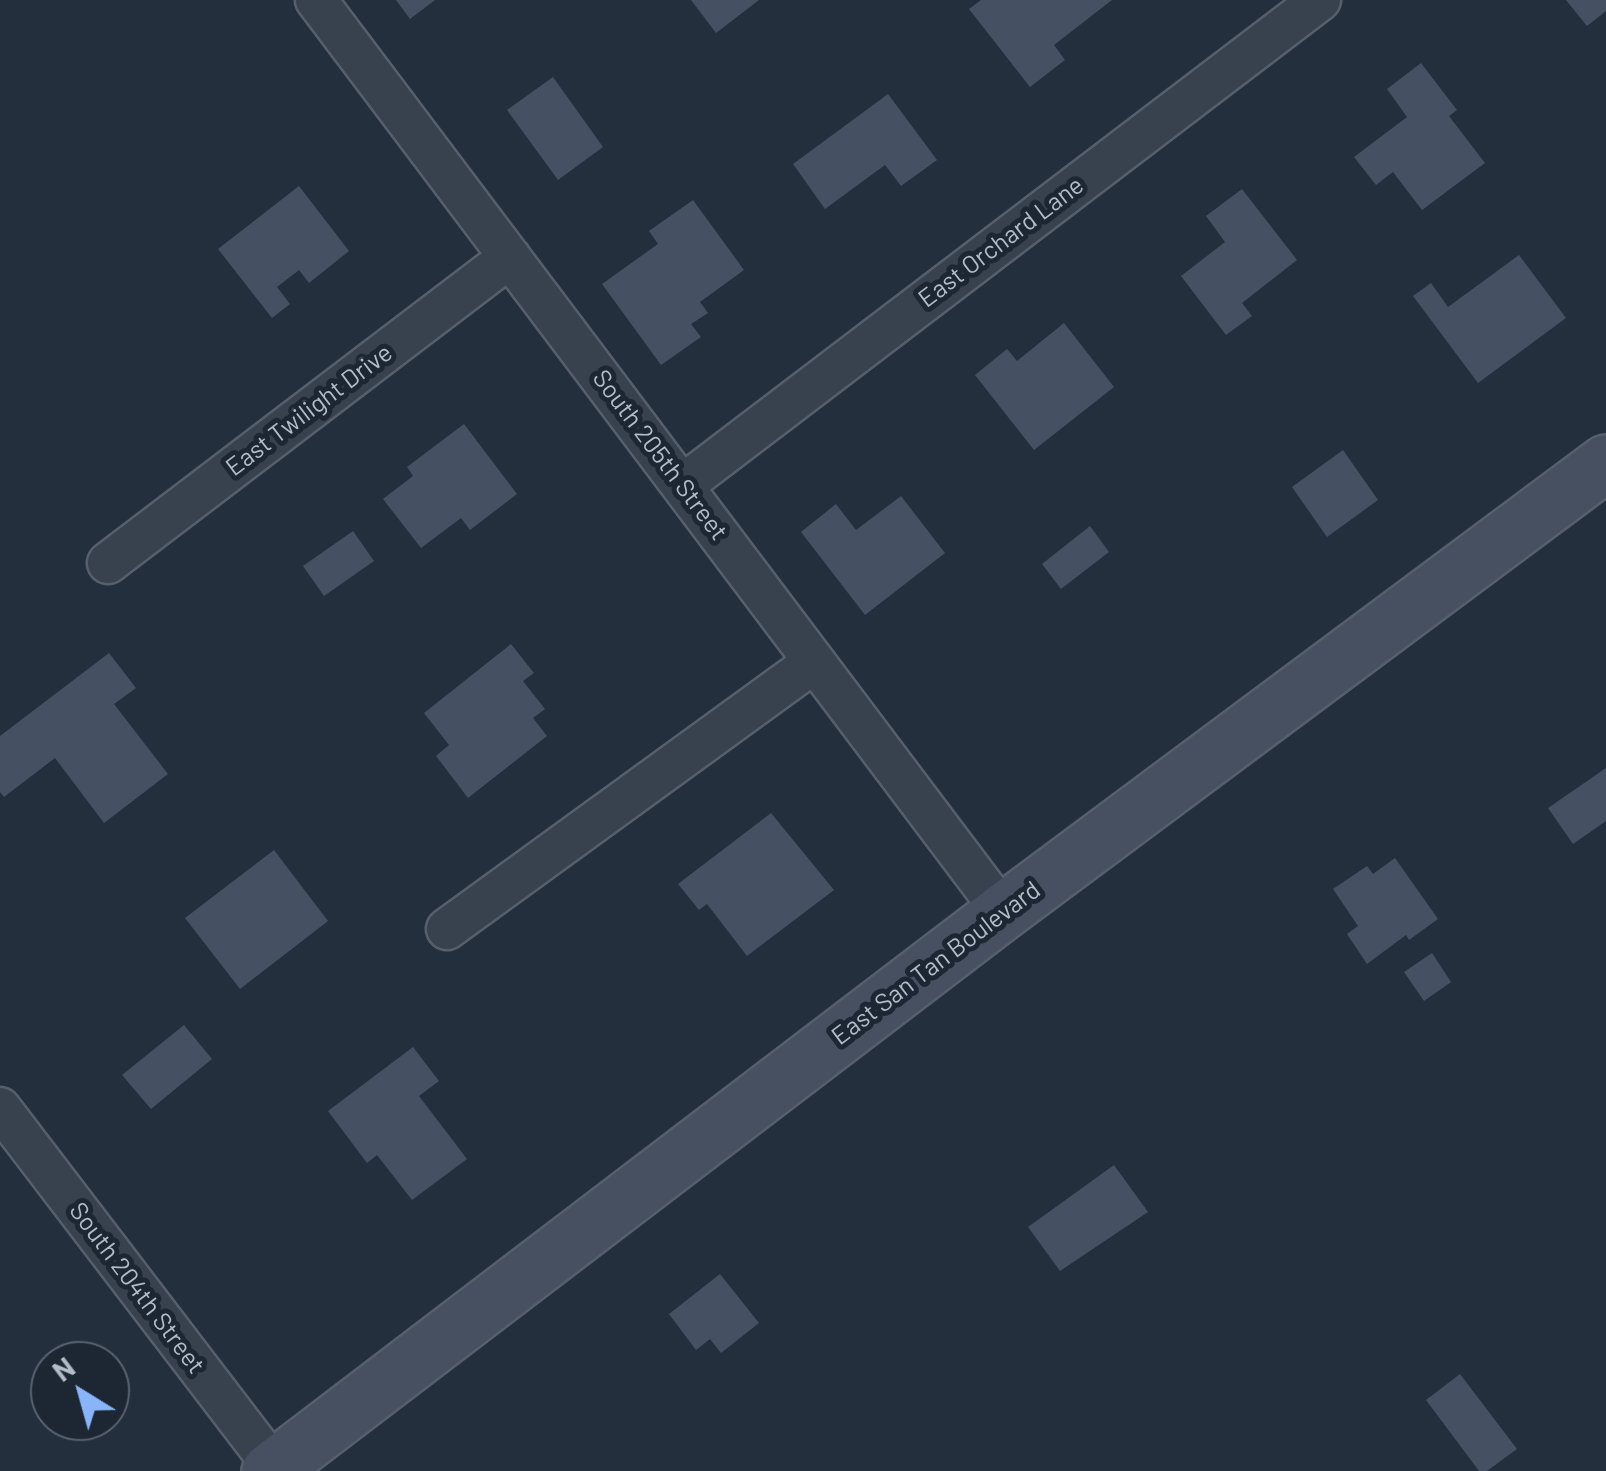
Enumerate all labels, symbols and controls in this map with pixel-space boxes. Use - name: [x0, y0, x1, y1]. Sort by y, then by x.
- street label: East Orchard Lane: [913, 170, 1089, 314]
- street label: East Twilight Drive: [220, 338, 398, 482]
- street label: South 205th Street: [586, 364, 734, 546]
- street label: East San Tan Boulevard: [826, 875, 1046, 1051]
- street label: South 204th Street: [63, 1197, 211, 1379]
- north arrow: [30, 1341, 130, 1441]
- text: N: [45, 1349, 81, 1388]

